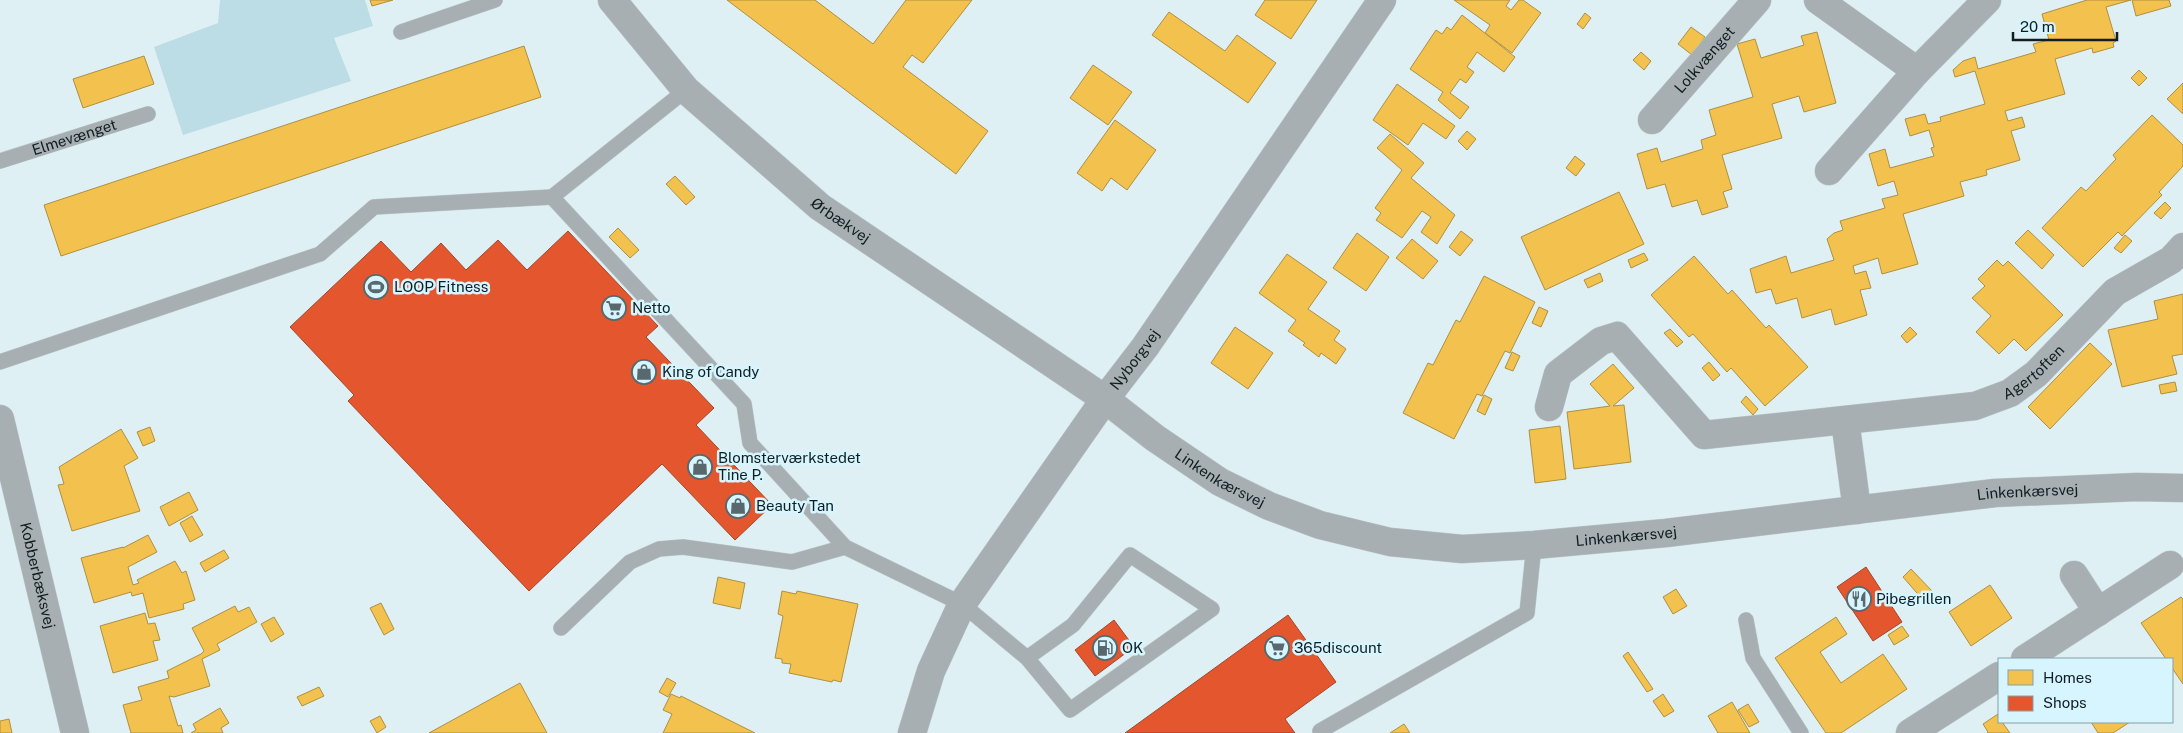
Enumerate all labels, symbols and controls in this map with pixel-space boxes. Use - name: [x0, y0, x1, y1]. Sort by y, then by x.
- scale bar: [2013, 10, 2117, 42]
- text: 20 m: [2020, 18, 2055, 35]
- street label: Lolkvænget: [1671, 23, 1738, 96]
- street label: Elmevænget: [30, 115, 119, 158]
- street label: Ørbækvej: [808, 194, 874, 246]
- sports icon: LOOP Fitness: [363, 274, 389, 300]
- place label: LOOP Fitness: [394, 278, 488, 295]
- supermarket icon: Netto: [601, 295, 627, 321]
- place label: Netto: [632, 299, 671, 316]
- street label: Nyborgvej: [1106, 326, 1163, 393]
- street label: Agertoften: [2001, 341, 2067, 403]
- shop icon: King of Candy: [631, 359, 657, 385]
- place label: King of Candy: [662, 363, 759, 380]
- street label: Linkenkærsvej: [1172, 445, 1268, 511]
- place label: Blomsterværkstedet Tine P.: [718, 449, 861, 483]
- shop icon: Blomsterværkstedet Tine P.: [687, 454, 713, 480]
- street label: Linkenkærsvej: [1976, 480, 2079, 503]
- shop icon: Beauty Tan: [725, 493, 751, 519]
- place label: Beauty Tan: [756, 497, 834, 514]
- street label: Kobberbæksvej: [17, 521, 59, 630]
- street label: Linkenkærsvej: [1575, 523, 1678, 549]
- restaurant icon: Pibegrillen: [1846, 586, 1872, 612]
- place label: Pibegrillen: [1876, 590, 1951, 607]
- fuel station icon: OK: [1092, 635, 1118, 661]
- supermarket icon: 365discount: [1264, 635, 1290, 661]
- place label: OK: [1122, 639, 1143, 656]
- place label: 365discount: [1294, 639, 1382, 656]
- legend: [1998, 658, 2173, 723]
- text: Homes: [2043, 669, 2092, 686]
- text: Shops: [2043, 694, 2087, 711]

